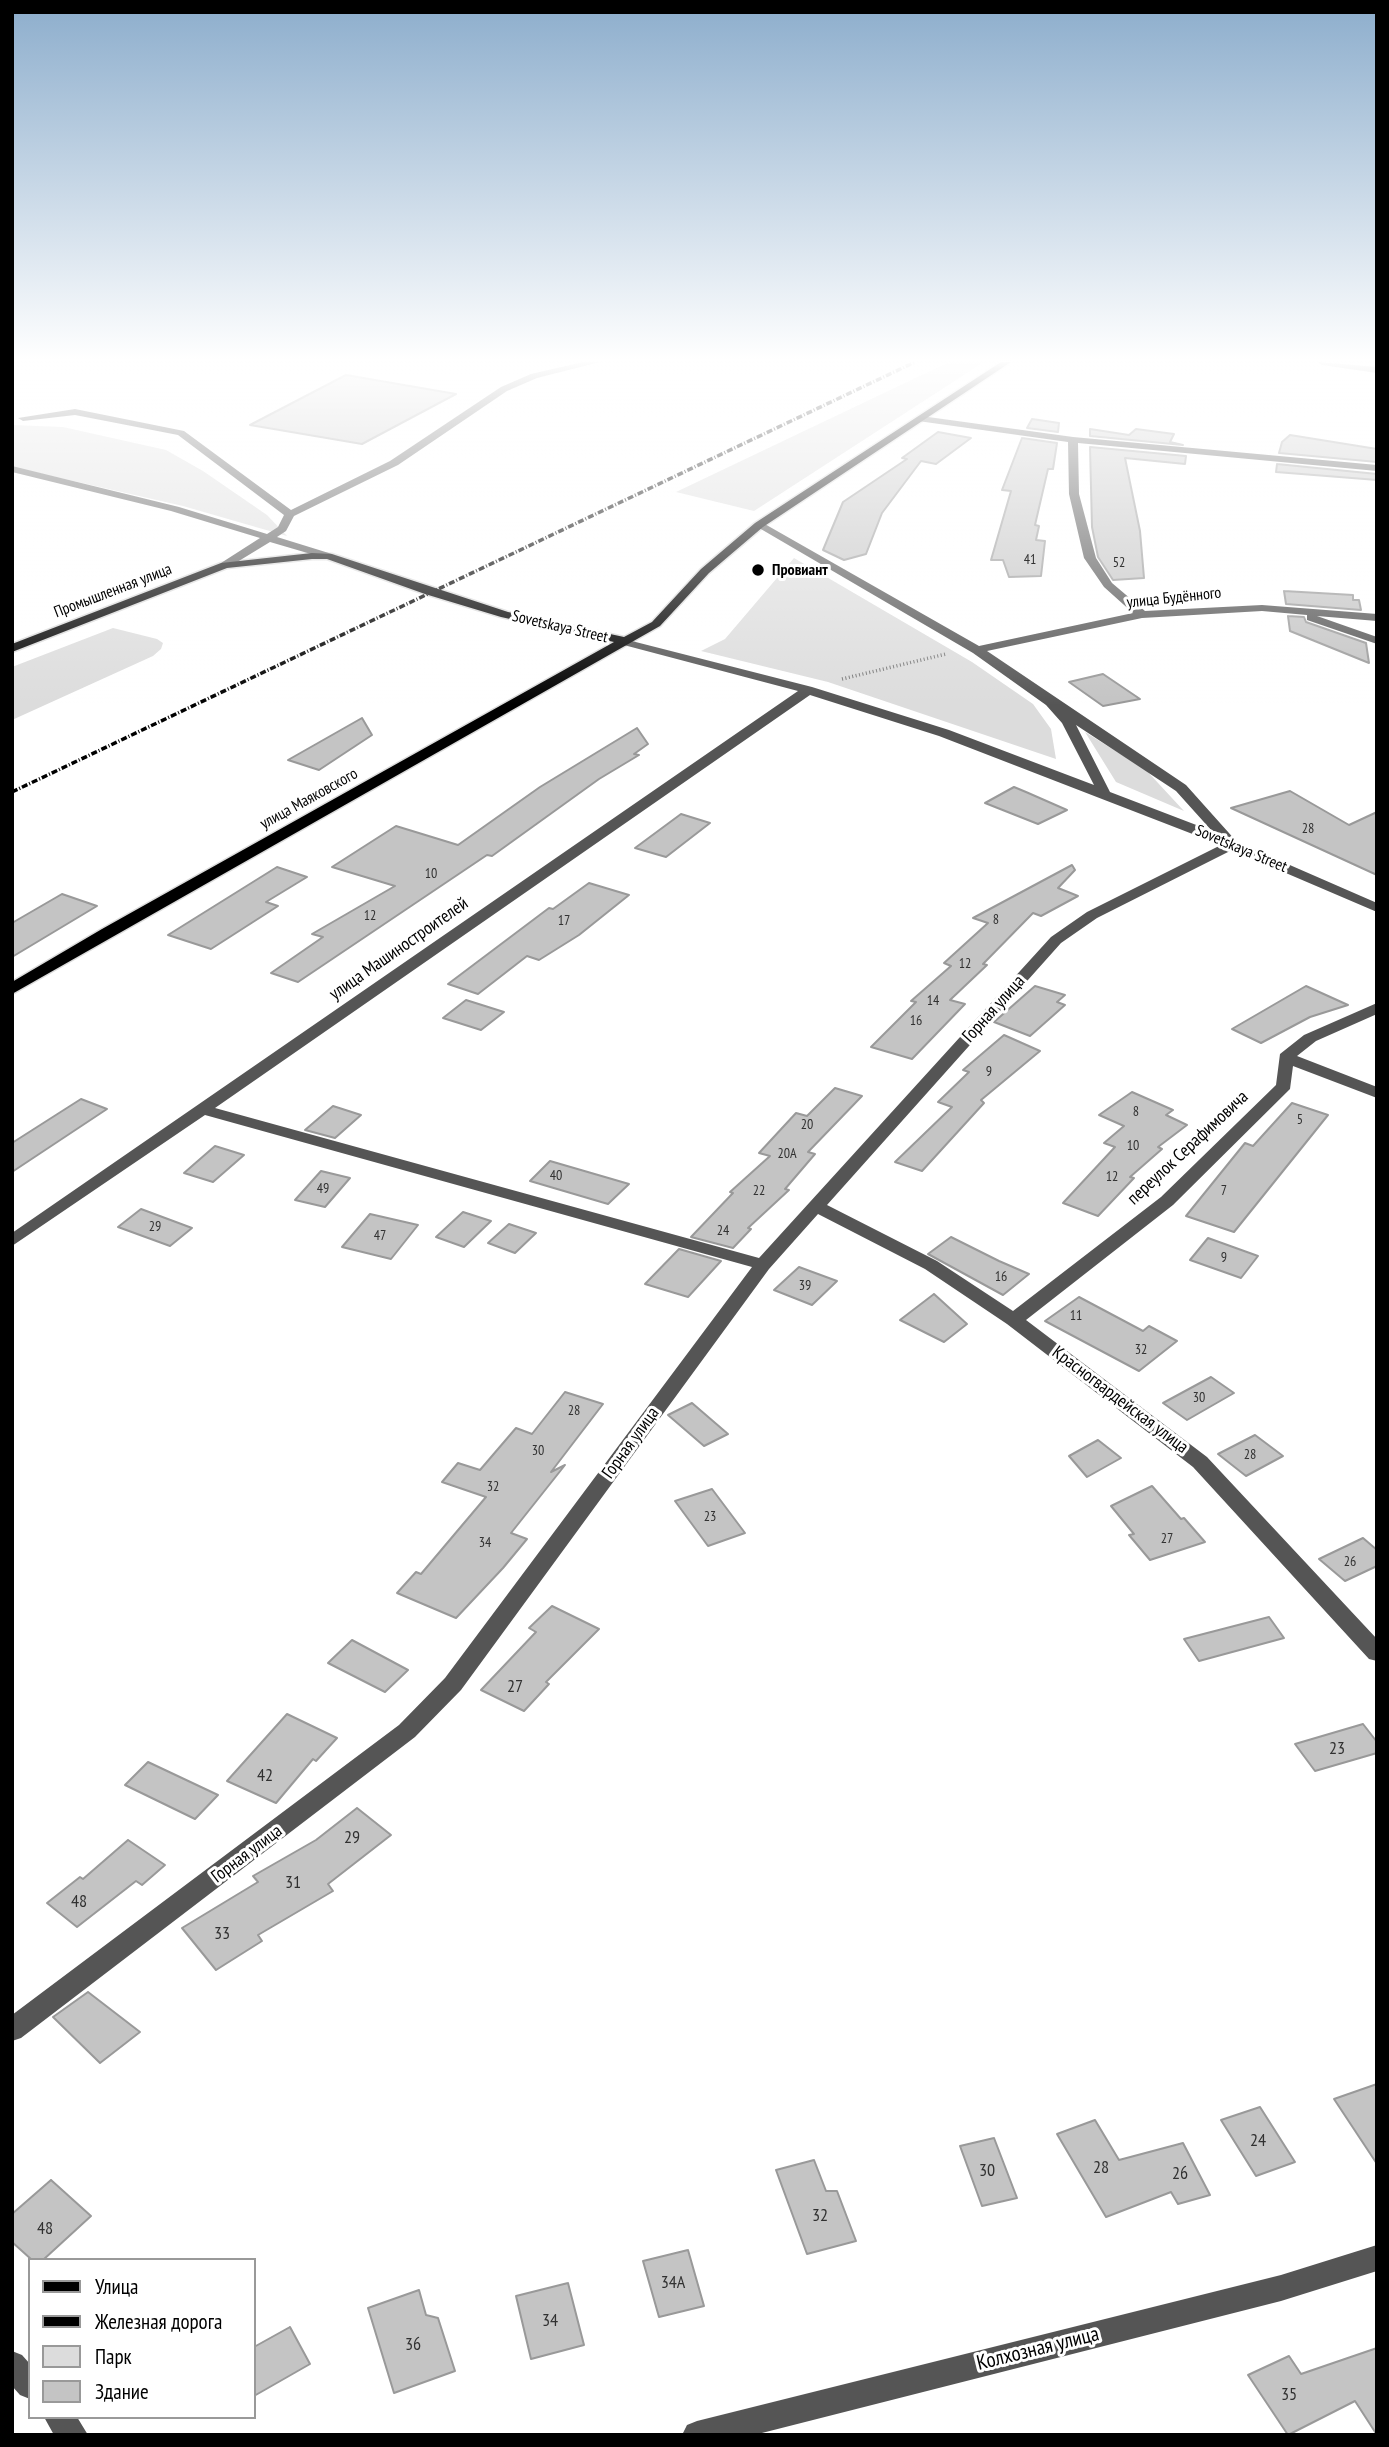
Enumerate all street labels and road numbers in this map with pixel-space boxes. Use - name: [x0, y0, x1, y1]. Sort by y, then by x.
- street label: Промышленная улица: [51, 560, 175, 622]
- street label: улица Будённого: [1126, 583, 1222, 613]
- street label: Sovetskaya Street: [510, 607, 610, 647]
- street label: улица Маяковского: [257, 764, 361, 834]
- street label: Sovetskaya Street: [1192, 821, 1290, 877]
- street label: улица Машиностроителей: [325, 893, 473, 1005]
- street label: Горная улица: [958, 971, 1030, 1047]
- street label: переулок Серафимовича: [1123, 1086, 1253, 1210]
- street label: Красногвардейская улица: [1048, 1342, 1192, 1458]
- street label: Горная улица: [598, 1403, 664, 1483]
- street label: Горная улица: [207, 1820, 287, 1888]
- street label: Колхозная улица: [974, 2322, 1102, 2376]

